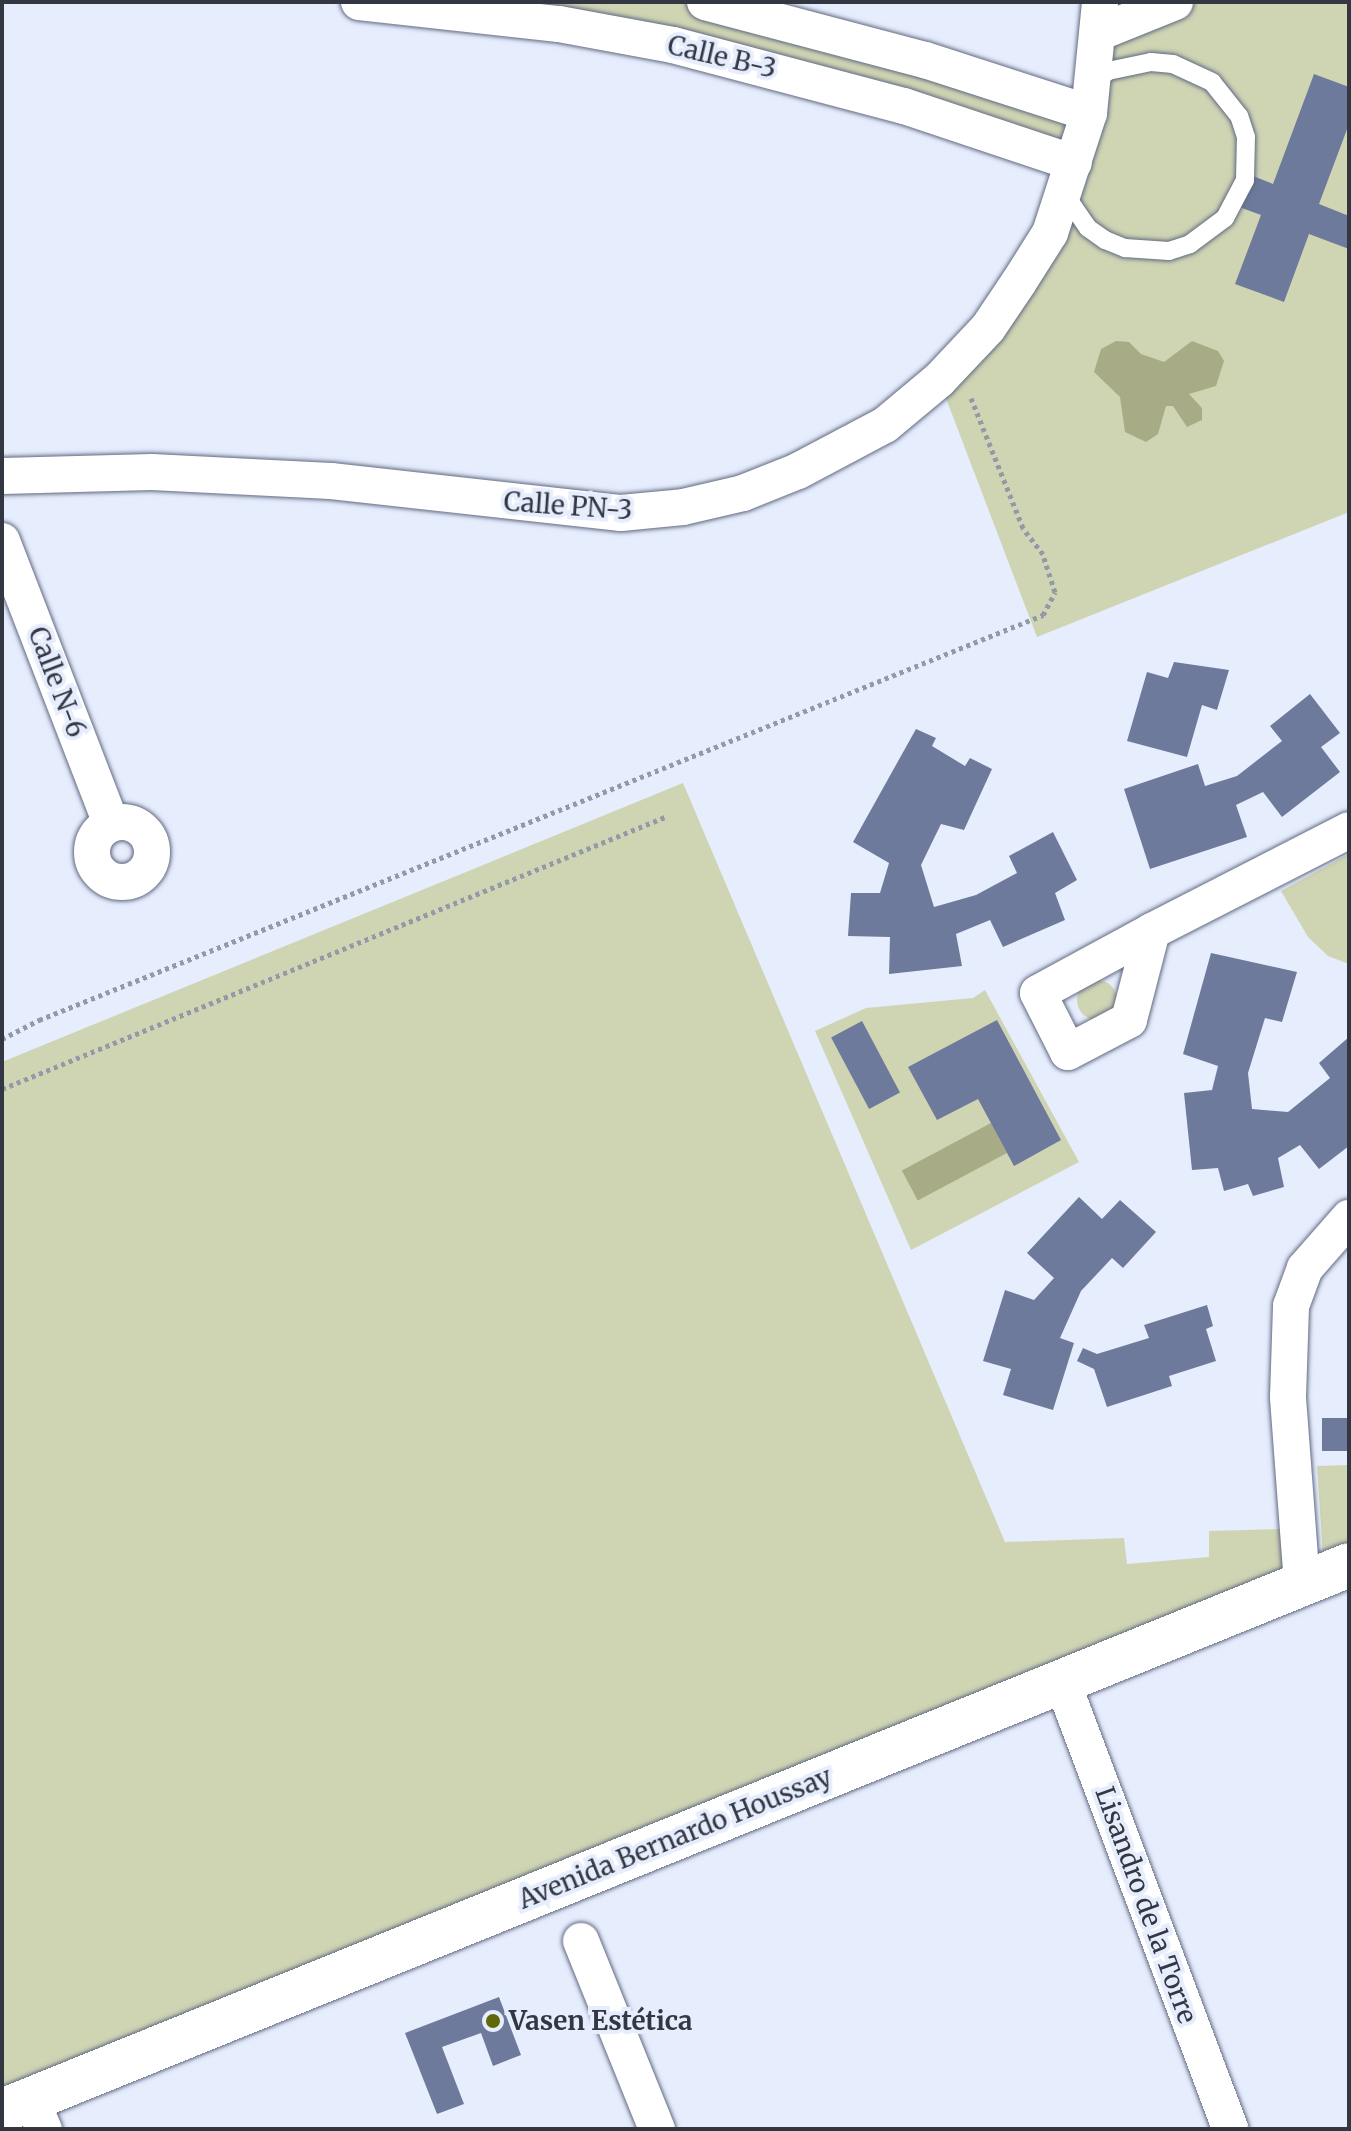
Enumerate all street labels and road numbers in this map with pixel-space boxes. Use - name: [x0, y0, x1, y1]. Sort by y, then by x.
- street label: Calle B-3: [665, 29, 779, 85]
- street label: Calle PN-3: [503, 486, 633, 526]
- street label: Calle N-6: [22, 623, 92, 741]
- street label: Avenida Bernardo Houssay: [514, 1761, 836, 1915]
- street label: Lisandro de la Torre: [1089, 1783, 1203, 2027]

